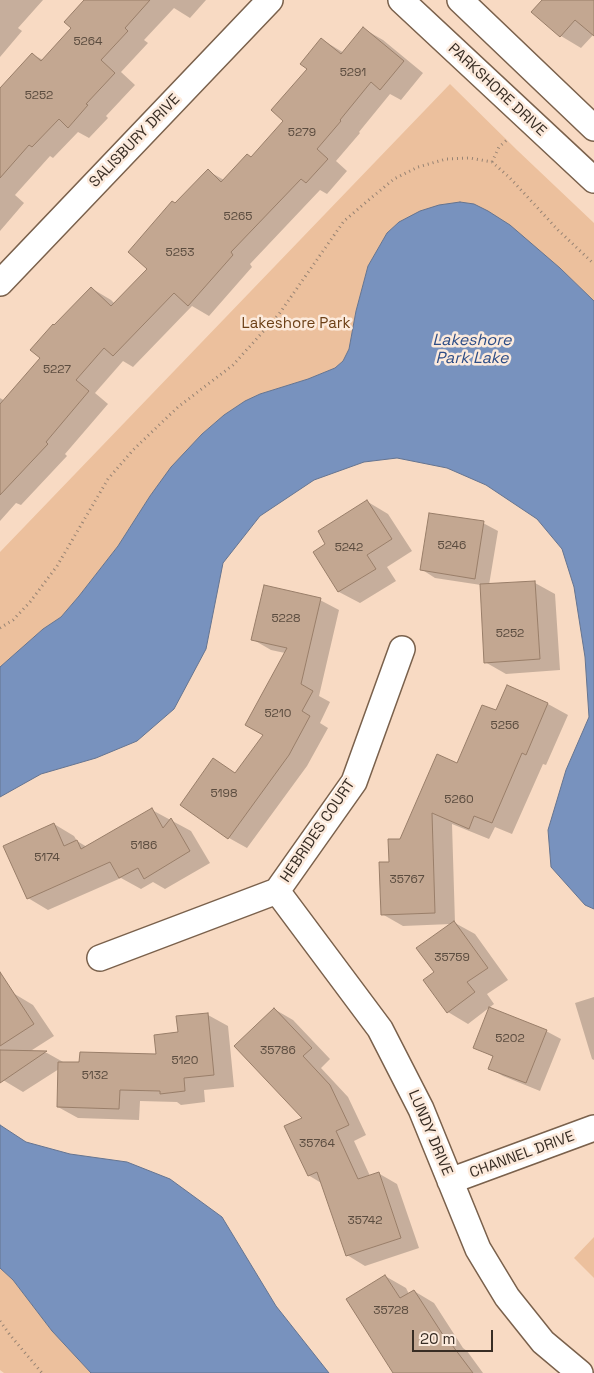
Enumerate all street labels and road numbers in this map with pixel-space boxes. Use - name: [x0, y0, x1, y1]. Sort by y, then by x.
- street label: PARKSHORE DRIVE: [444, 40, 550, 140]
- street label: SALISBURY DRIVE: [86, 91, 184, 191]
- street label: HEBRIDES COURT: [277, 776, 359, 886]
- street label: LUNDY DRIVE: [404, 1087, 456, 1179]
- street label: CHANNEL DRIVE: [467, 1128, 577, 1182]

